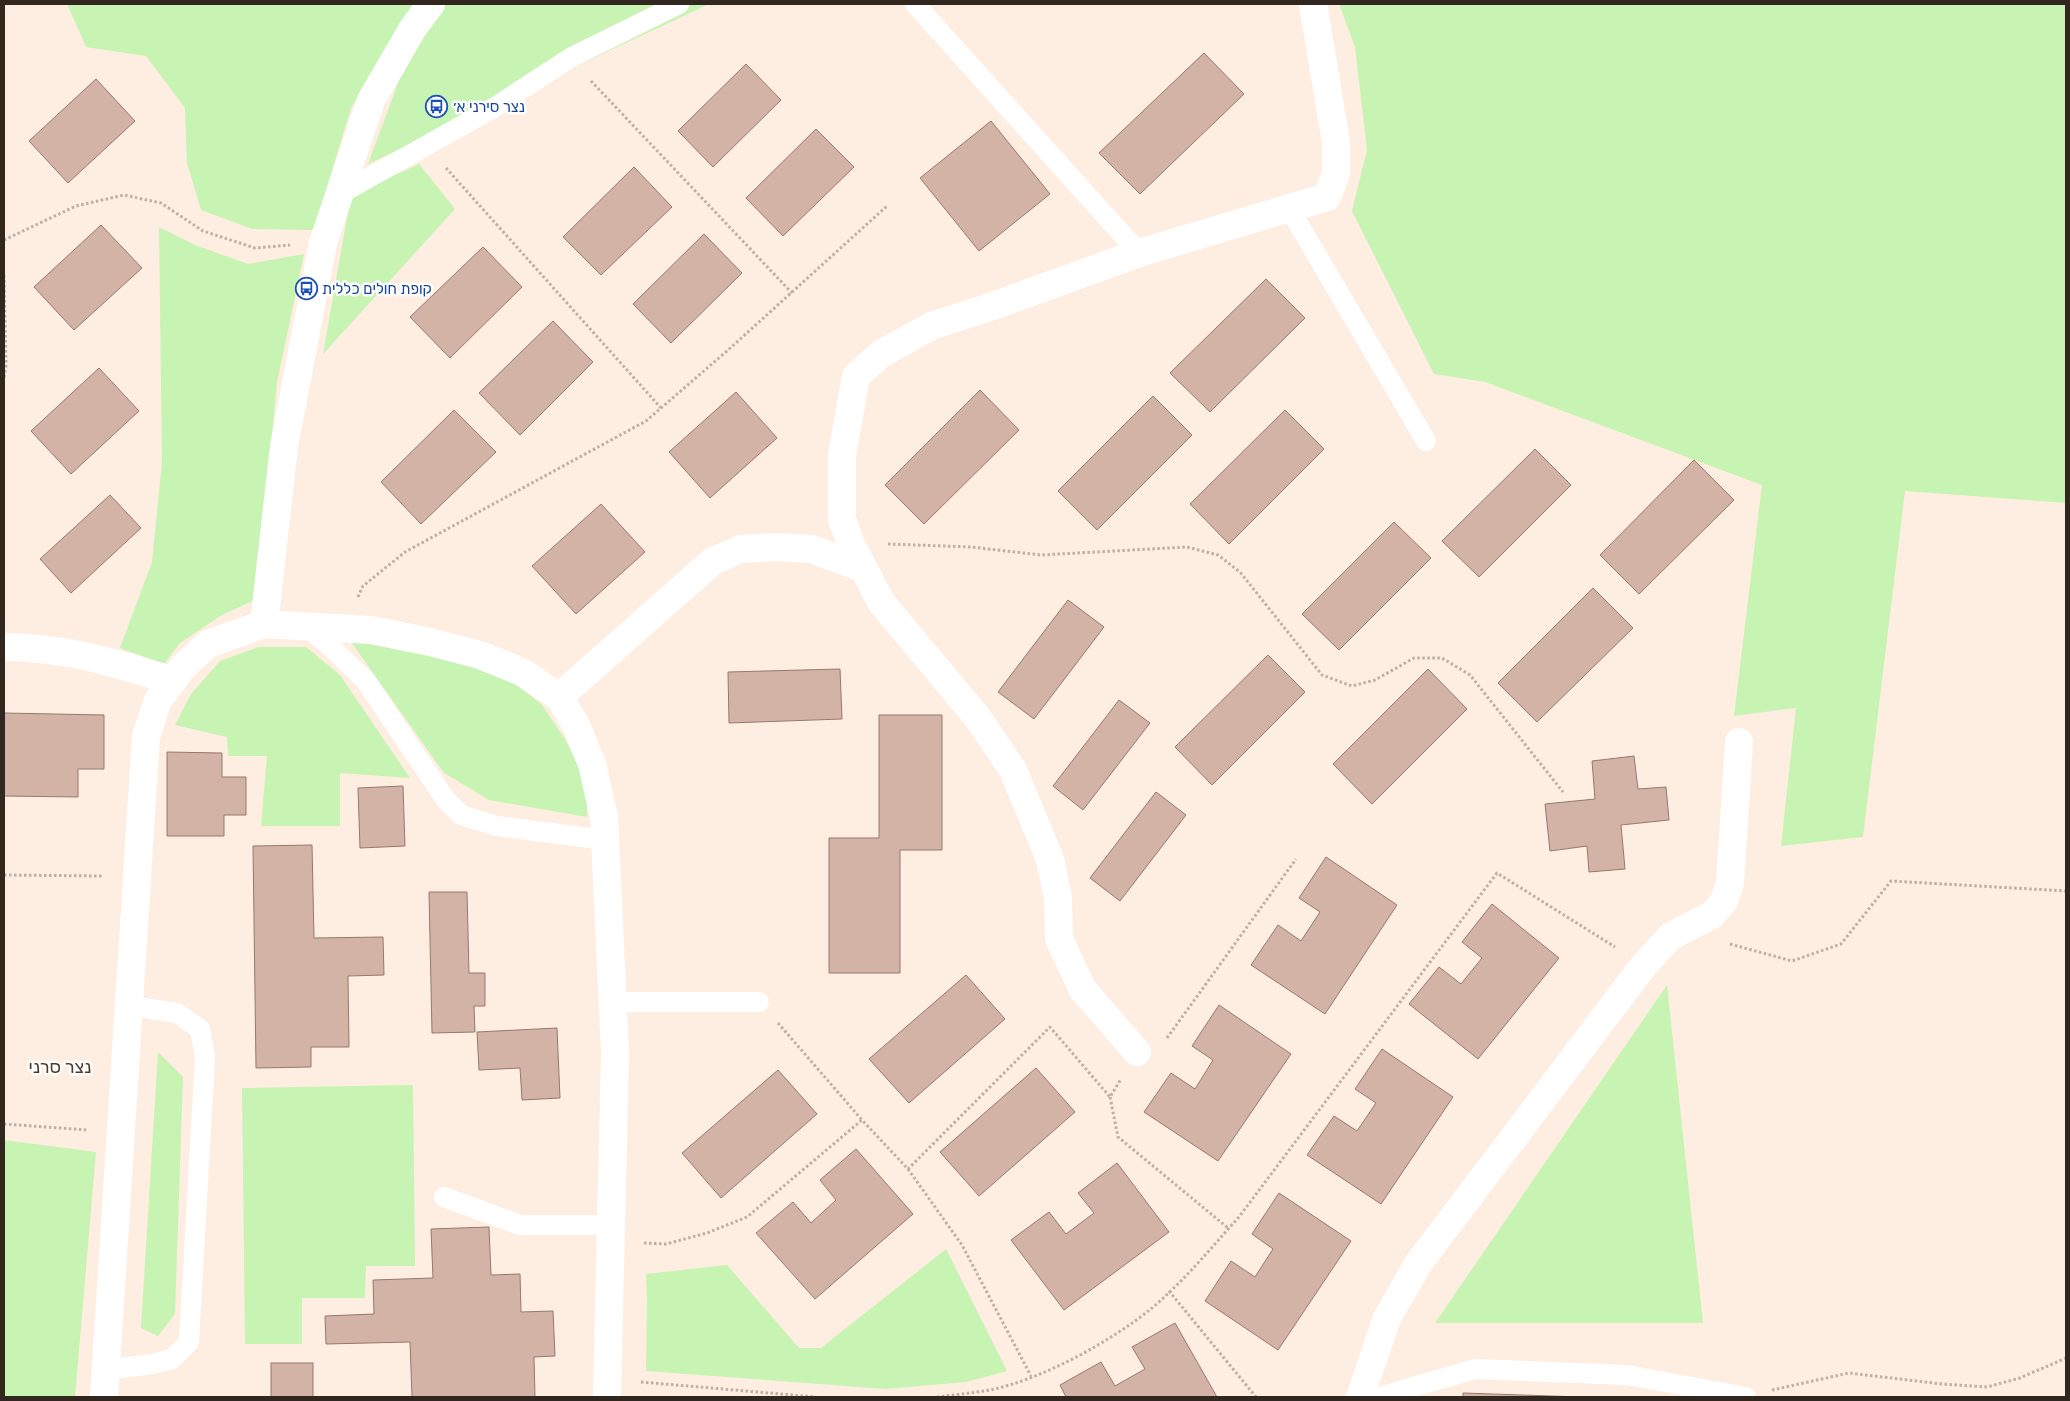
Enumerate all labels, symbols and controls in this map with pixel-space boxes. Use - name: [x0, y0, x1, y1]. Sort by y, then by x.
- bus stop icon: נצר סירני א׳: [425, 95, 449, 119]
- place label: נצר סירני א׳: [453, 98, 525, 116]
- bus stop icon: קופת חולים כללית: [294, 277, 318, 301]
- place label: קופת חולים כללית: [322, 280, 432, 298]
- district label: נצר סרני: [29, 1056, 91, 1078]

